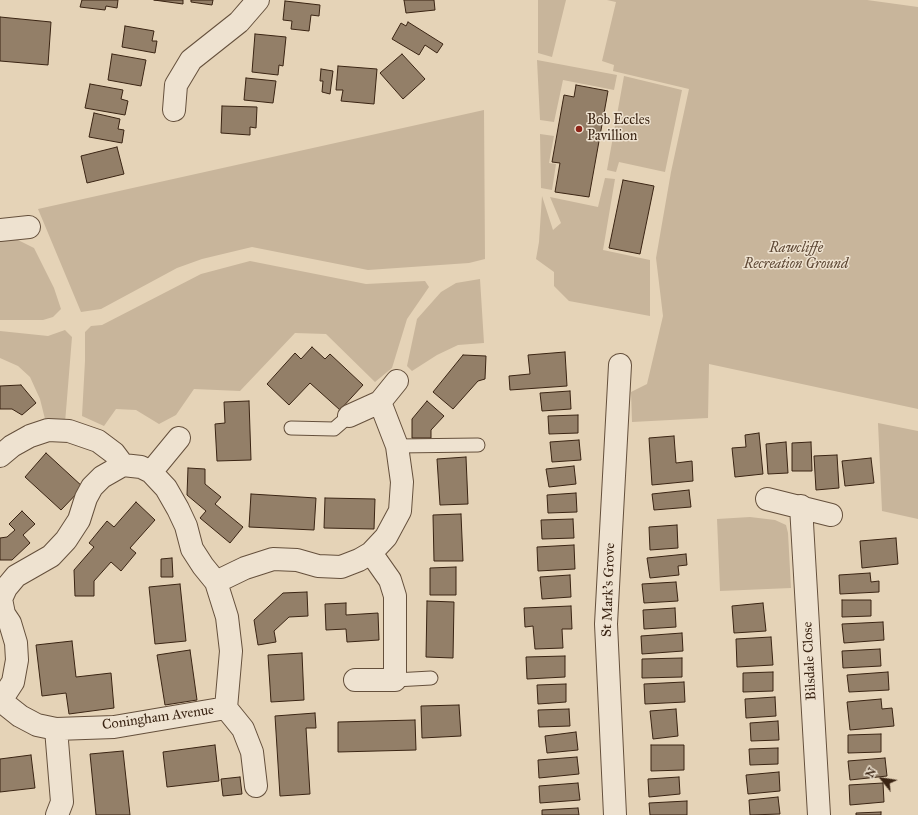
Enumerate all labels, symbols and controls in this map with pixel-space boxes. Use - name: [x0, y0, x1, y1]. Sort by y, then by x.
- place label: Bob Eccles Pavillion: [587, 113, 650, 146]
- marker: Bob Eccles Pavillion: [574, 124, 584, 134]
- park label: Rawcliffe Recreation Ground: [744, 241, 848, 274]
- street label: St Mark's Grove: [599, 543, 619, 637]
- street label: Bilsdale Close: [800, 621, 820, 701]
- street label: Coningham Avenue: [101, 702, 215, 734]
- north arrow: [862, 759, 902, 799]
- text: N: [863, 765, 879, 780]

